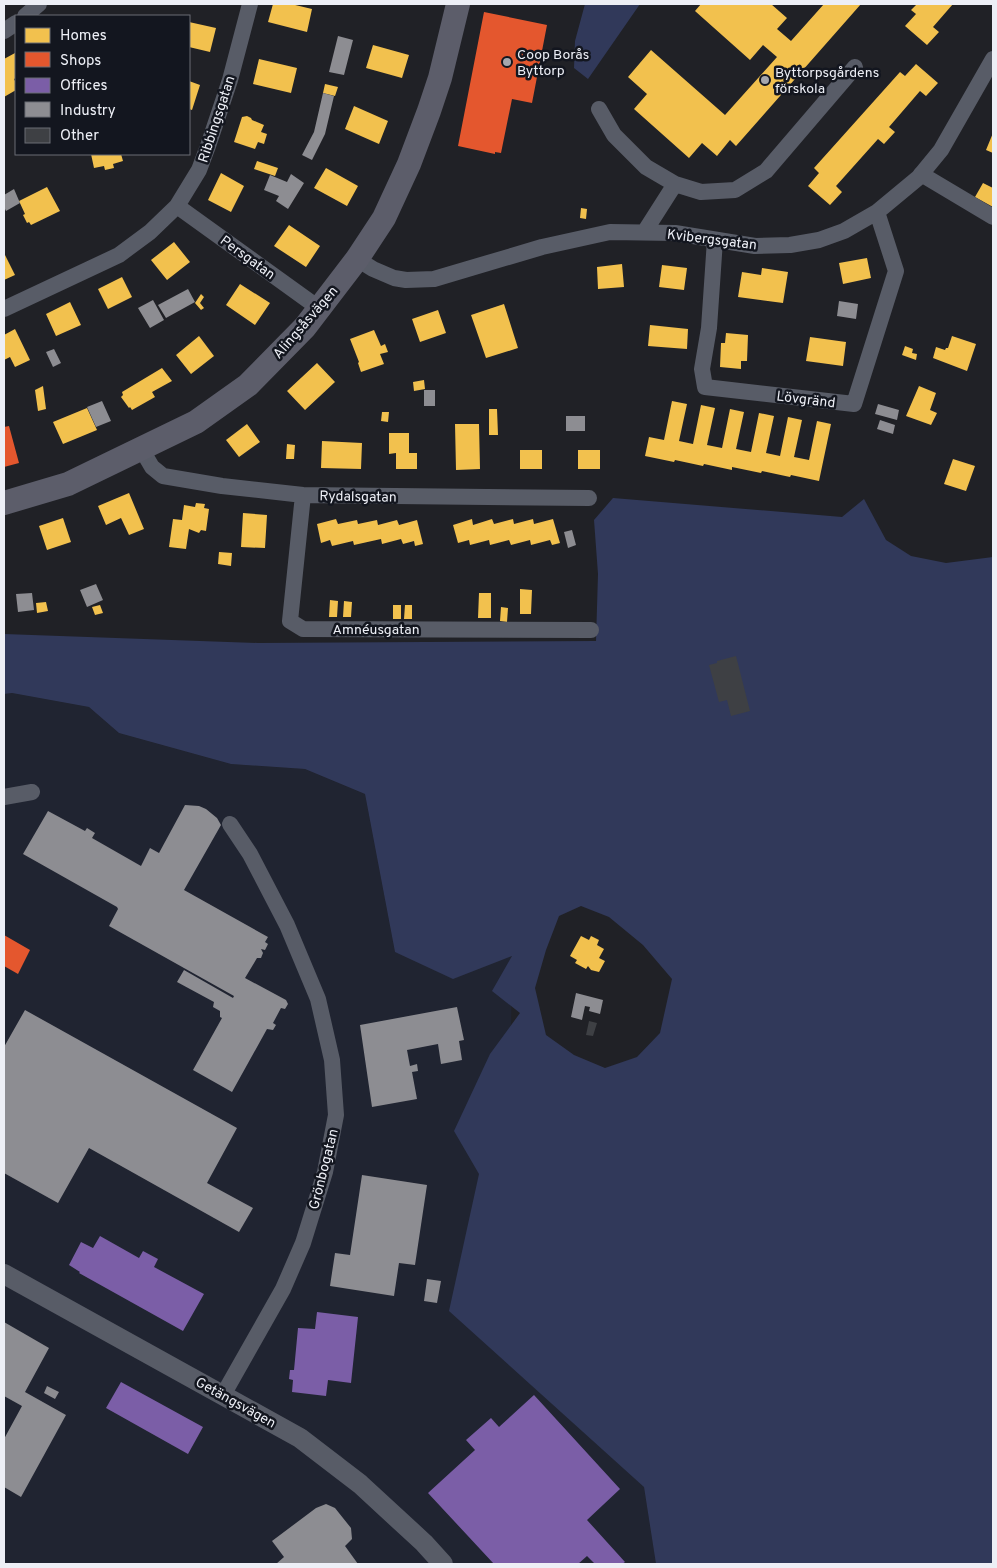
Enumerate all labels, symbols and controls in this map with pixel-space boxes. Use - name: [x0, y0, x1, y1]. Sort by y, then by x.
- legend: [15, 15, 190, 155]
- text: Homes: [60, 27, 107, 46]
- place label: Coop Borås Byttorp: [517, 47, 589, 80]
- text: Shops: [60, 52, 101, 71]
- marker: Coop Borås Byttorp: [501, 56, 513, 68]
- place label: Byttorpsgårdens förskola: [775, 65, 879, 98]
- street label: Ribbingsgatan: [195, 74, 239, 165]
- marker: Byttorpsgårdens förskola: [759, 74, 771, 86]
- text: Offices: [60, 77, 107, 96]
- text: Industry: [60, 102, 116, 121]
- text: Other: [60, 127, 99, 146]
- street label: Kvibergsgatan: [666, 227, 758, 254]
- street label: Persgatan: [216, 233, 278, 284]
- street label: Alingsåsvägen: [270, 283, 342, 363]
- street label: Lövgränd: [775, 388, 836, 413]
- street label: Rydalsgatan: [319, 488, 397, 507]
- street label: Amnéusgatan: [332, 622, 420, 639]
- street label: Grönbogatan: [306, 1127, 343, 1212]
- street label: Getängsvägen: [192, 1374, 279, 1432]

